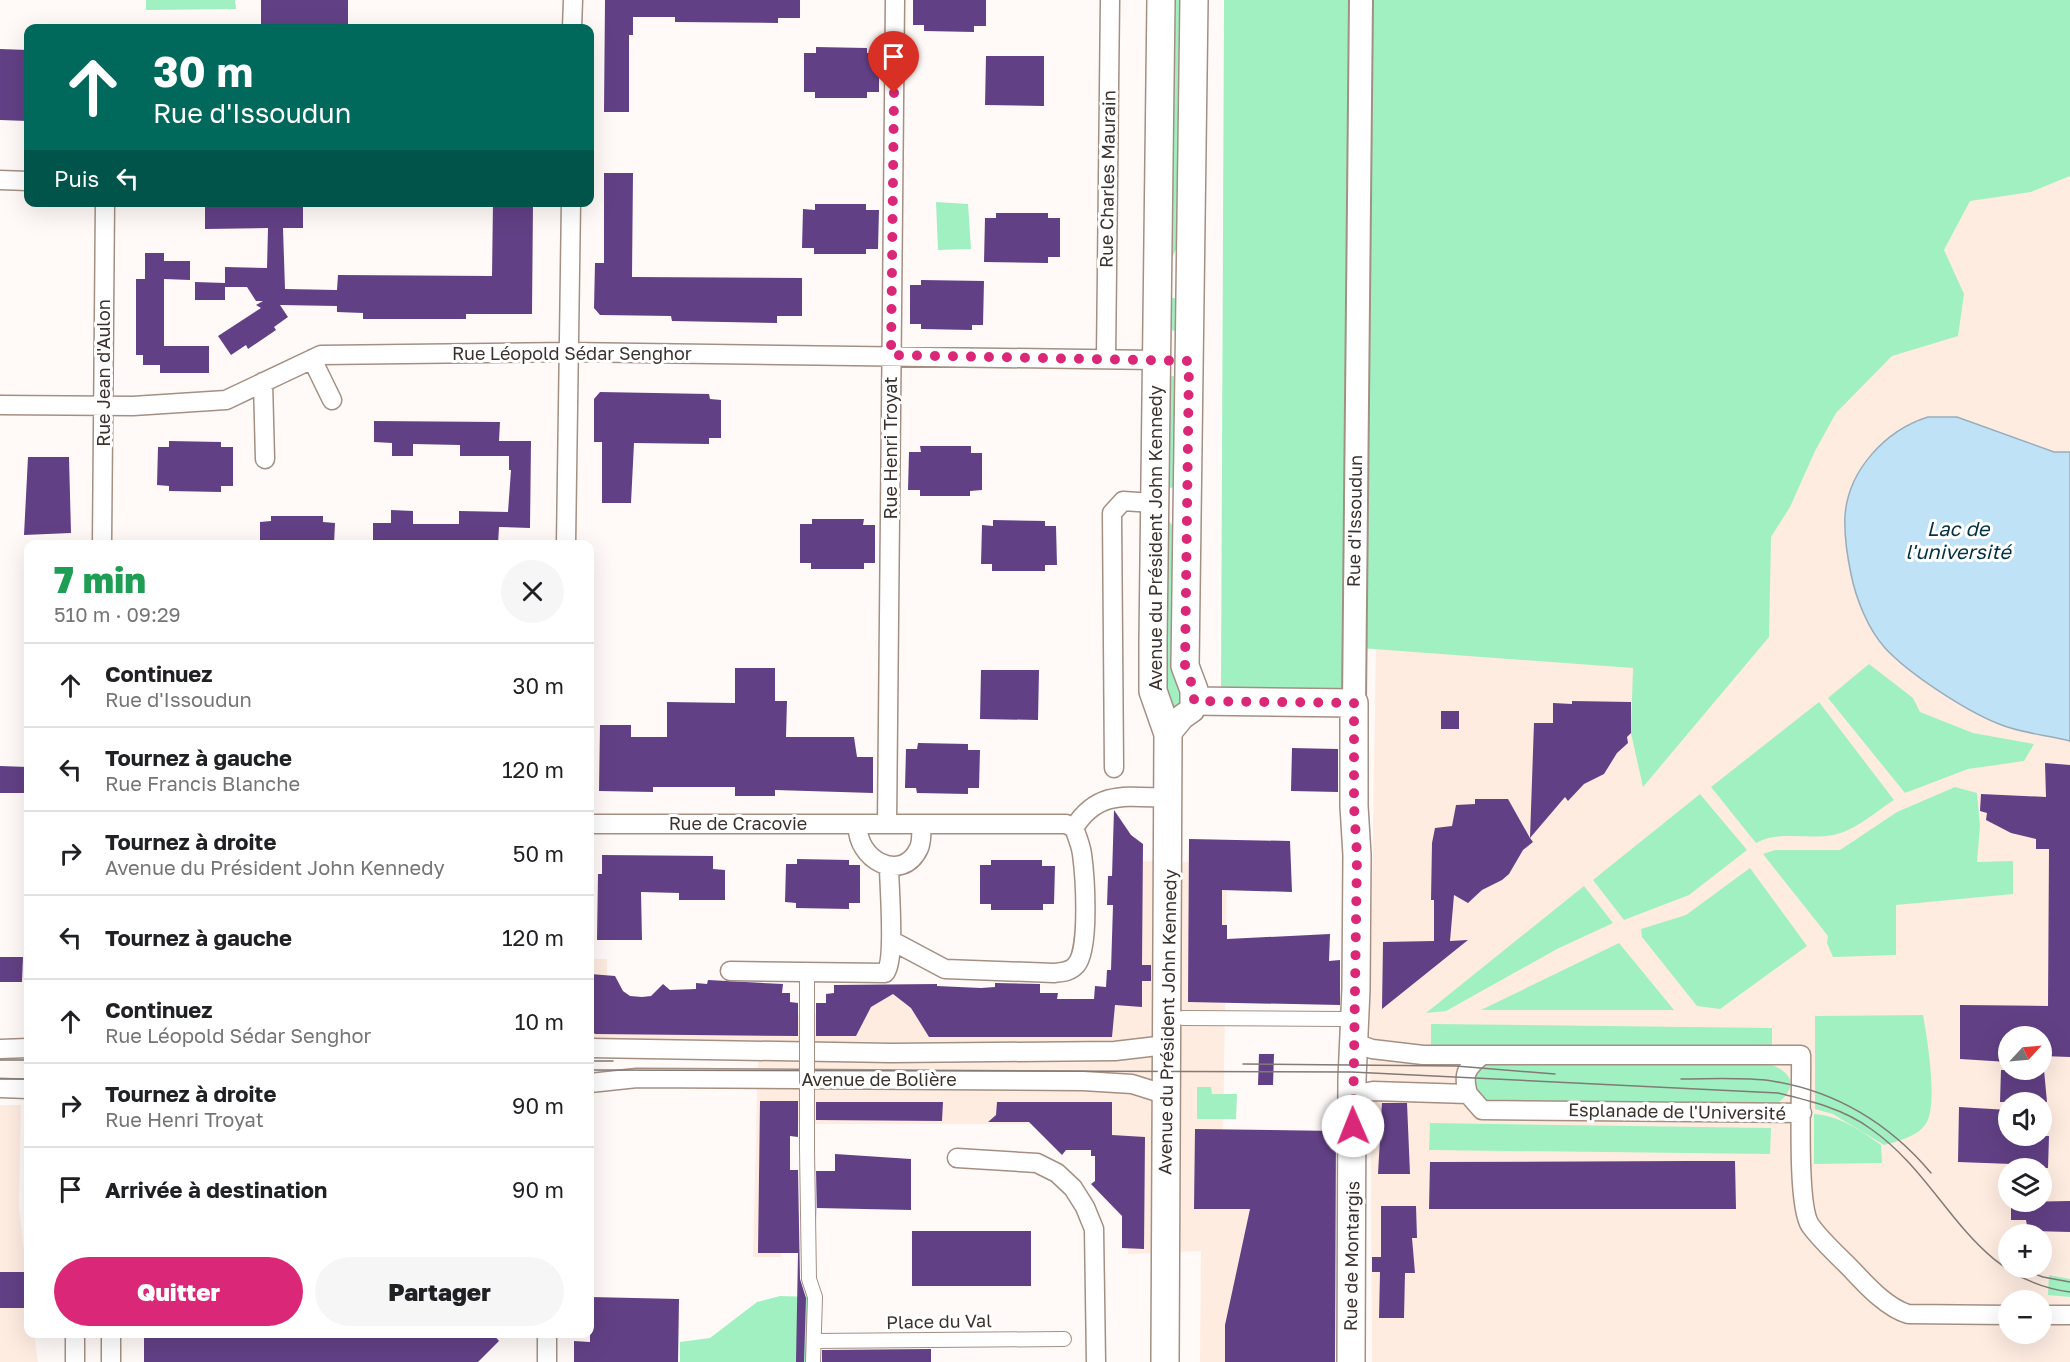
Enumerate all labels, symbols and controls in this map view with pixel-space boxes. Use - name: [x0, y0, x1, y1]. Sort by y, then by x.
- pin: [868, 31, 919, 93]
- icon: arrive: [877, 40, 910, 73]
- text: 30 m: [153, 46, 253, 96]
- icon: ahead: [54, 48, 132, 126]
- street label: Rue Charles Maurain: [1094, 90, 1120, 268]
- text: Rue d'Issoudun: [153, 97, 351, 129]
- icon: left: [111, 162, 144, 195]
- text: Puis: [54, 165, 99, 192]
- street label: Rue Jean d'Aulon: [92, 299, 114, 447]
- street label: Rue Léopold Sédar Senghor: [452, 342, 692, 364]
- street label: Rue Henri Troyat: [879, 377, 901, 519]
- street label: Avenue du Président John Kennedy: [1144, 385, 1166, 691]
- street label: Rue d'Issoudun: [1342, 455, 1366, 587]
- water label: Lac de l'université: [1905, 516, 2013, 563]
- text: 7 min: [54, 558, 146, 601]
- button: close: [501, 560, 564, 623]
- text: 510 m · 09:29: [54, 602, 181, 626]
- text: Continuez: [105, 660, 212, 687]
- icon: ahead: [54, 669, 87, 702]
- text: 30 m: [513, 672, 564, 699]
- text: Rue d'Issoudun: [105, 687, 252, 711]
- text: Tournez à gauche: [105, 744, 292, 771]
- icon: left: [54, 753, 87, 786]
- text: 120 m: [502, 756, 564, 783]
- text: Rue Francis Blanche: [105, 771, 300, 795]
- street label: Rue de Cracovie: [669, 812, 807, 834]
- text: Tournez à droite: [105, 828, 276, 855]
- icon: right: [54, 837, 87, 870]
- text: 50 m: [513, 840, 564, 867]
- text: Avenue du Président John Kennedy: [105, 855, 445, 879]
- street label: Avenue du Président John Kennedy: [1153, 869, 1181, 1175]
- icon: left: [54, 921, 87, 954]
- text: Tournez à gauche: [105, 924, 292, 951]
- text: 120 m: [502, 924, 564, 951]
- text: Continuez: [105, 996, 212, 1023]
- icon: ahead: [54, 1005, 87, 1038]
- text: 10 m: [515, 1008, 564, 1035]
- text: Rue Léopold Sédar Senghor: [105, 1023, 371, 1047]
- north arrow: [1998, 1026, 2052, 1080]
- map controls: [1998, 1026, 2052, 1344]
- street label: Avenue de Bolière: [801, 1068, 957, 1090]
- text: Tournez à droite: [105, 1080, 276, 1107]
- icon: right: [54, 1089, 87, 1122]
- text: 90 m: [512, 1092, 564, 1119]
- button: sound: [1998, 1092, 2052, 1146]
- position arrow: [1321, 1094, 1385, 1158]
- street label: Esplanade de l'Université: [1568, 1098, 1786, 1124]
- text: Rue Henri Troyat: [105, 1107, 264, 1131]
- button: layers: [1998, 1158, 2052, 1212]
- icon: arrive: [54, 1173, 87, 1206]
- text: Arrivée à destination: [105, 1176, 327, 1203]
- text: 90 m: [512, 1176, 564, 1203]
- street label: Rue de Montargis: [1339, 1181, 1363, 1331]
- button: +: [1998, 1224, 2052, 1278]
- button: Quitter: [54, 1257, 303, 1326]
- button: Partager: [315, 1257, 564, 1326]
- button: −: [1998, 1290, 2052, 1344]
- street label: Place du Val: [886, 1309, 992, 1333]

